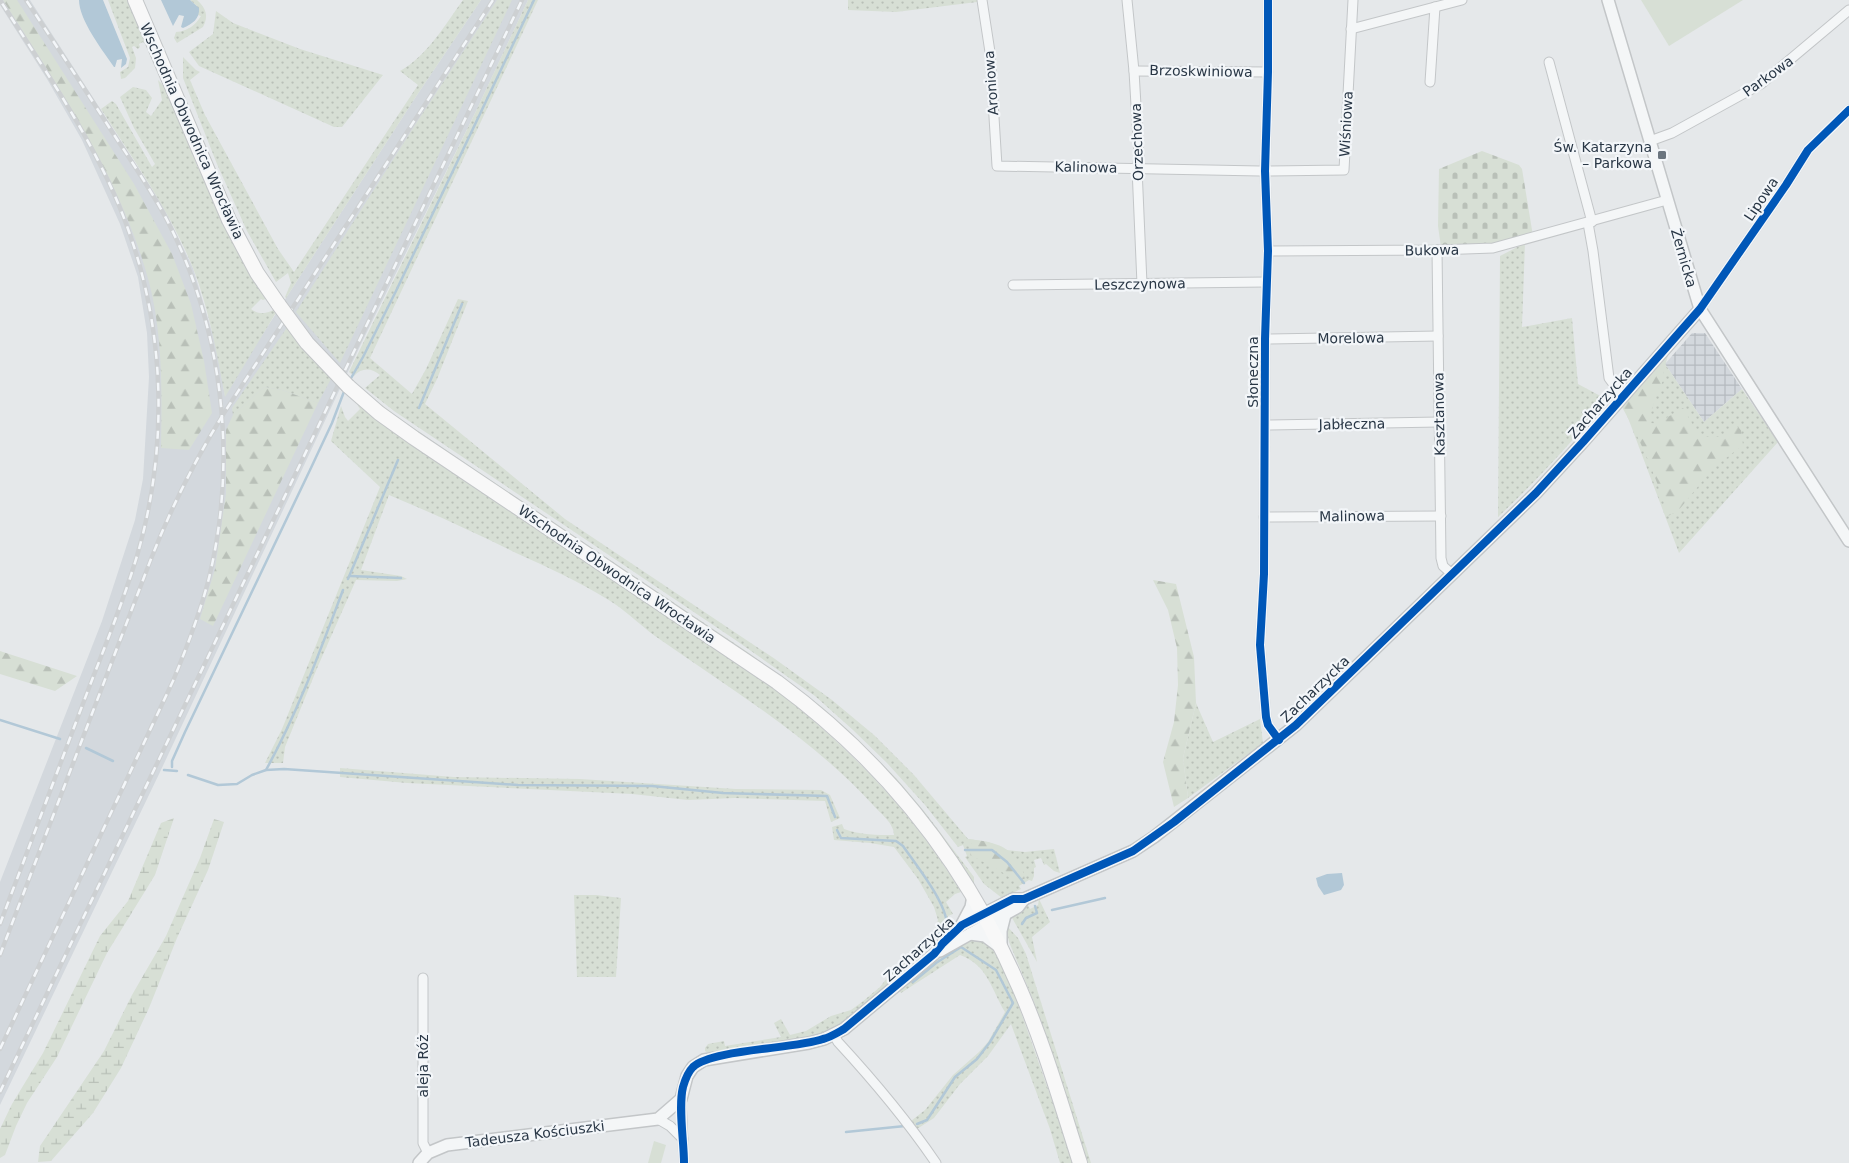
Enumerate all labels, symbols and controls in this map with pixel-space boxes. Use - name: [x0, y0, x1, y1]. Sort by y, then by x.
- street label: Wschodnia Obwodnica Wrocławia: [137, 21, 247, 241]
- street label: Aroniowa: [981, 50, 1001, 116]
- street label: Parkowa: [1740, 52, 1796, 100]
- street label: Brzoskwiniowa: [1149, 62, 1253, 80]
- street label: Wiśniowa: [1336, 91, 1356, 157]
- street label: Orzechowa: [1128, 103, 1146, 181]
- place label: Św. Katarzyna – Parkowa: [1554, 138, 1652, 171]
- marker: Św. Katarzyna – Parkowa: [1656, 149, 1668, 161]
- street label: Kalinowa: [1054, 158, 1118, 176]
- street label: Lipowa: [1741, 174, 1781, 224]
- street label: Żernicka: [1668, 226, 1701, 289]
- street label: Bukowa: [1405, 242, 1459, 258]
- street label: Leszczynowa: [1094, 275, 1186, 293]
- street label: Morelowa: [1317, 329, 1385, 347]
- street label: Słoneczna: [1245, 336, 1261, 408]
- street label: Zacharzycka: [1565, 364, 1635, 442]
- street label: Kasztanowa: [1430, 372, 1448, 456]
- street label: Jabłeczna: [1318, 415, 1385, 433]
- street label: Wschodnia Obwodnica Wrocławia: [515, 502, 719, 646]
- street label: Malinowa: [1319, 507, 1385, 525]
- street label: Zacharzycka: [1277, 652, 1353, 726]
- street label: Zacharzycka: [881, 913, 957, 985]
- street label: aleja Róż: [415, 1034, 431, 1098]
- street label: Tadeusza Kościuszki: [463, 1118, 606, 1151]

